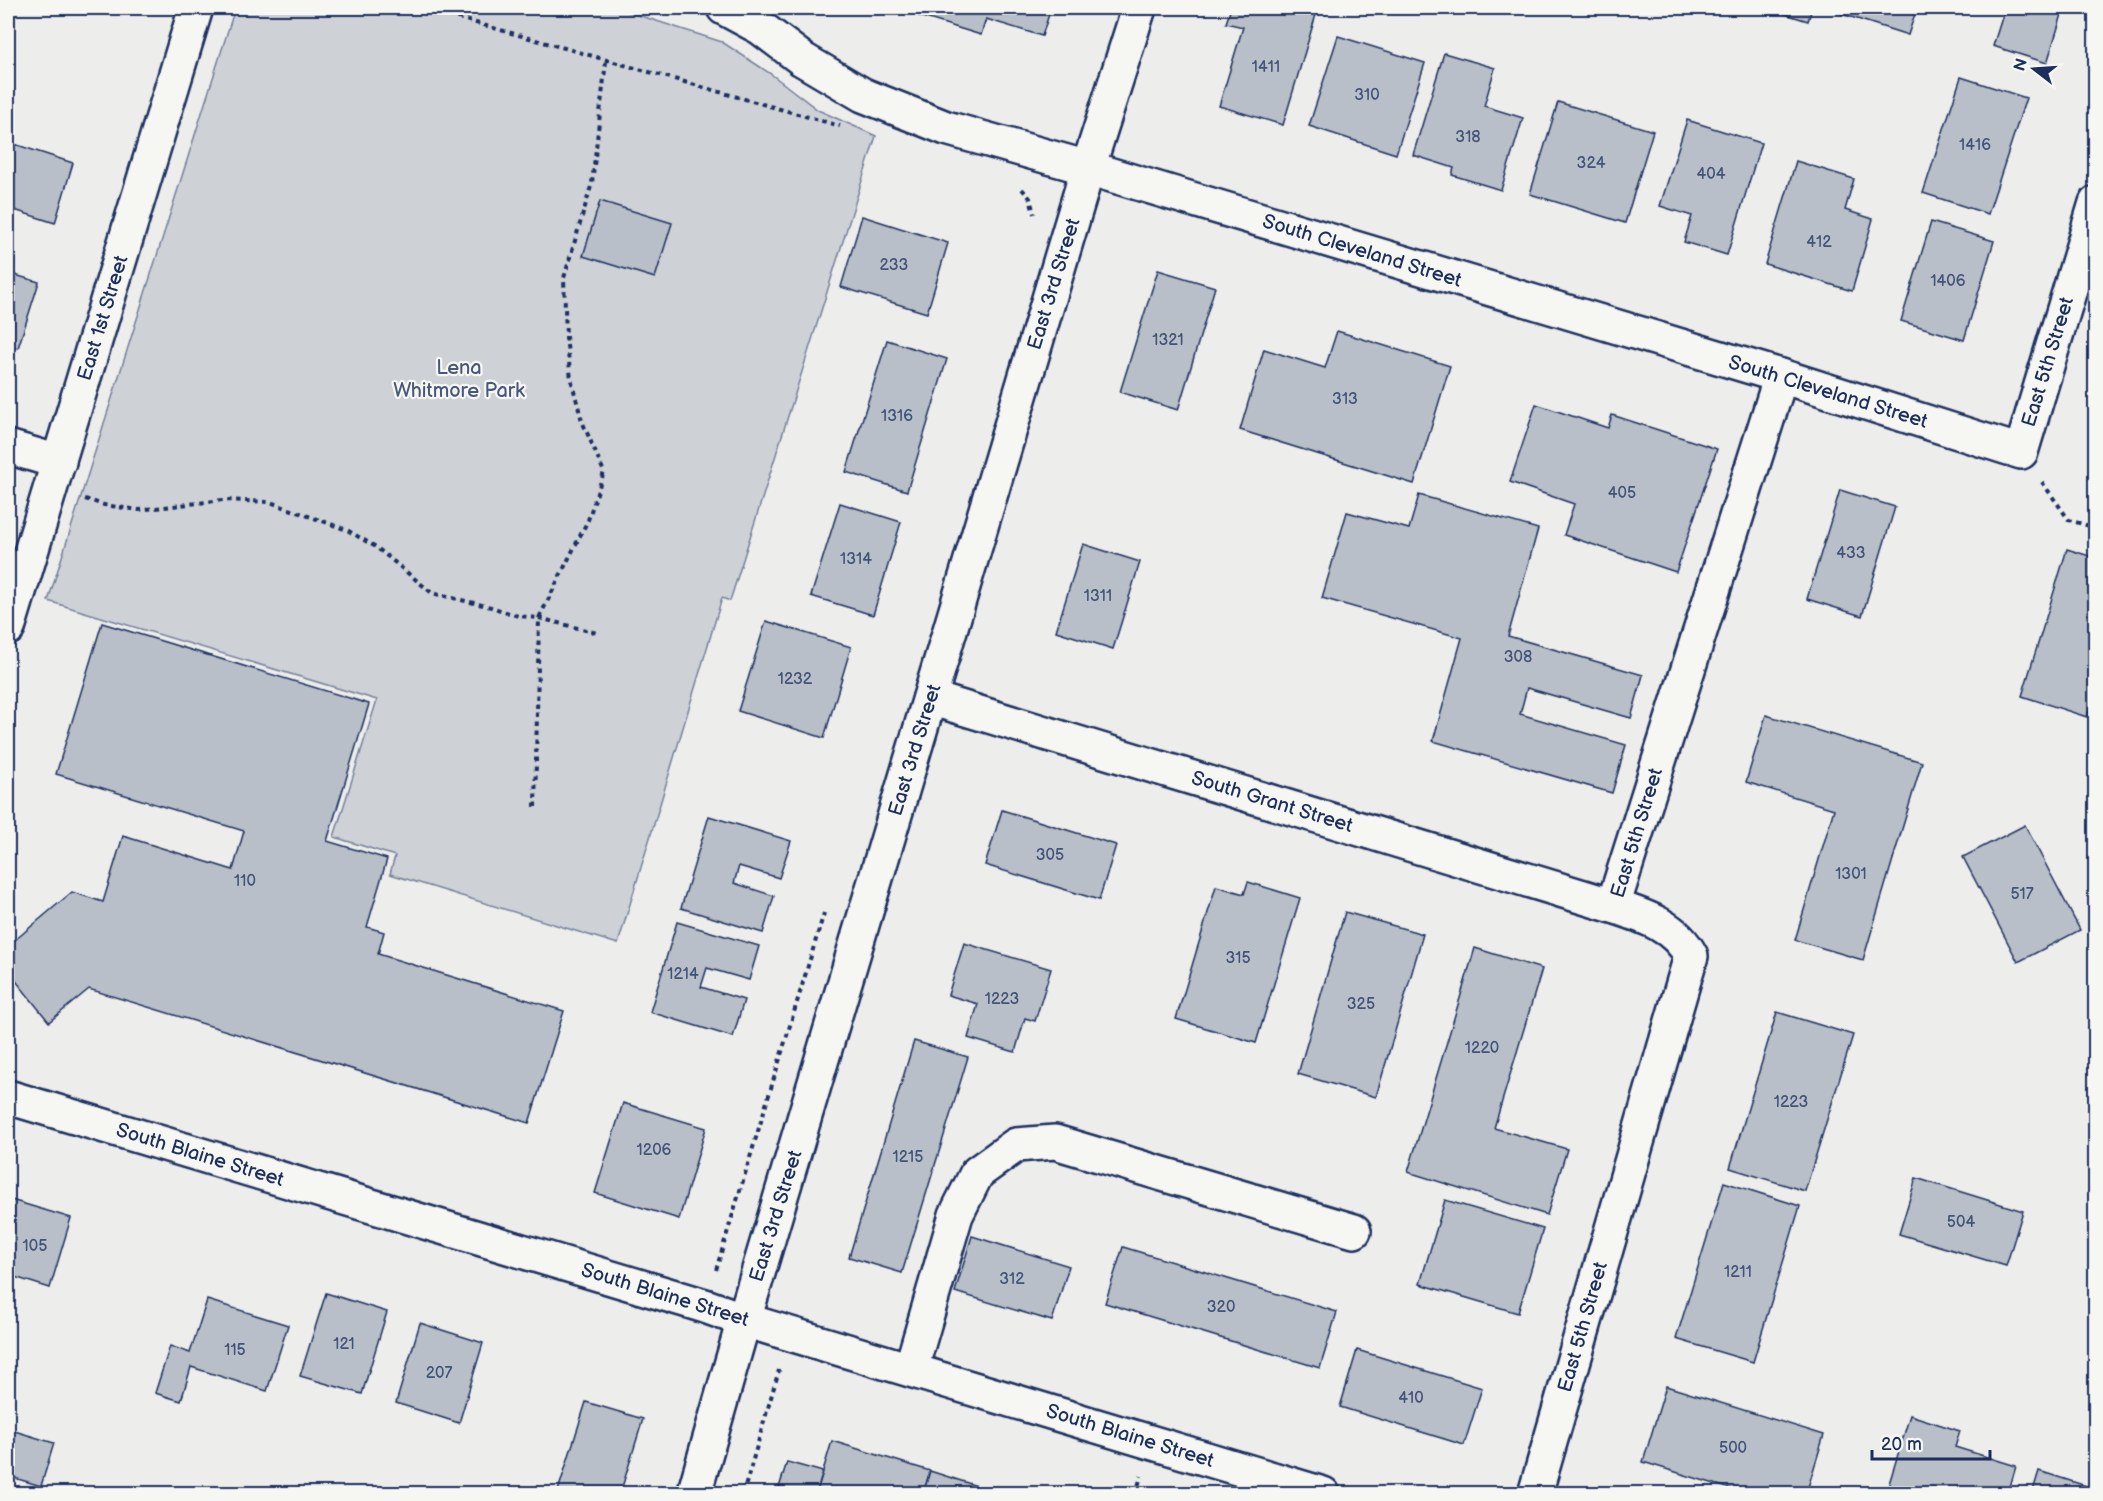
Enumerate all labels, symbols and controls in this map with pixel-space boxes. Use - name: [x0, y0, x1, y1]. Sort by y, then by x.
- north arrow: [2004, 39, 2064, 99]
- text: N: [2010, 57, 2032, 74]
- house number: 1411: [1252, 58, 1280, 77]
- house number: 310: [1354, 86, 1380, 105]
- house number: 318: [1455, 128, 1481, 147]
- house number: 1416: [1959, 136, 1991, 155]
- house number: 324: [1577, 154, 1606, 173]
- house number: 404: [1697, 165, 1726, 184]
- street label: South Cleveland Street: [1260, 209, 1464, 293]
- street label: East 3rd Street: [1023, 215, 1085, 353]
- house number: 412: [1806, 233, 1832, 252]
- street label: East 1st Street: [73, 253, 133, 383]
- house number: 233: [880, 256, 909, 275]
- house number: 1406: [1930, 272, 1966, 291]
- street label: East 5th Street: [2017, 294, 2079, 430]
- house number: 1321: [1152, 331, 1184, 350]
- street label: South Cleveland Street: [1726, 350, 1930, 434]
- park label: Lena Whitmore Park: [393, 356, 525, 403]
- house number: 313: [1332, 390, 1358, 409]
- house number: 1316: [881, 407, 913, 426]
- house number: 405: [1608, 484, 1636, 503]
- house number: 433: [1836, 544, 1866, 563]
- house number: 1314: [840, 550, 872, 569]
- house number: 1311: [1084, 587, 1112, 606]
- house number: 308: [1504, 648, 1532, 667]
- house number: 1232: [778, 670, 813, 689]
- street label: East 3rd Street: [884, 681, 946, 819]
- street label: East 5th Street: [1606, 765, 1668, 901]
- street label: South Grant Street: [1188, 766, 1356, 838]
- house number: 305: [1036, 846, 1064, 865]
- house number: 1301: [1835, 865, 1867, 884]
- house number: 110: [234, 872, 256, 891]
- house number: 517: [2010, 885, 2034, 904]
- house number: 315: [1225, 949, 1251, 968]
- house number: 1214: [667, 965, 699, 984]
- house number: 1223: [985, 990, 1019, 1009]
- house number: 325: [1347, 995, 1375, 1014]
- house number: 1220: [1465, 1039, 1499, 1058]
- house number: 1223: [1774, 1093, 1808, 1112]
- street label: South Blaine Street: [113, 1118, 287, 1192]
- house number: 1206: [637, 1141, 672, 1160]
- street label: East 3rd Street: [745, 1147, 807, 1285]
- house number: 1215: [893, 1148, 923, 1167]
- house number: 504: [1947, 1213, 1975, 1232]
- house number: 105: [23, 1237, 47, 1256]
- street label: South Blaine Street: [578, 1258, 752, 1332]
- street label: East 5th Street: [1553, 1259, 1613, 1395]
- house number: 1211: [1724, 1263, 1752, 1282]
- house number: 312: [999, 1270, 1025, 1289]
- house number: 320: [1207, 1298, 1235, 1317]
- house number: 121: [333, 1335, 355, 1354]
- house number: 115: [224, 1341, 246, 1360]
- house number: 207: [426, 1364, 452, 1383]
- house number: 410: [1398, 1389, 1424, 1408]
- street label: South Blaine Street: [1043, 1399, 1217, 1473]
- scale bar: [1872, 1423, 1990, 1461]
- text: 20 m: [1881, 1434, 1922, 1455]
- house number: 500: [1719, 1439, 1747, 1458]

